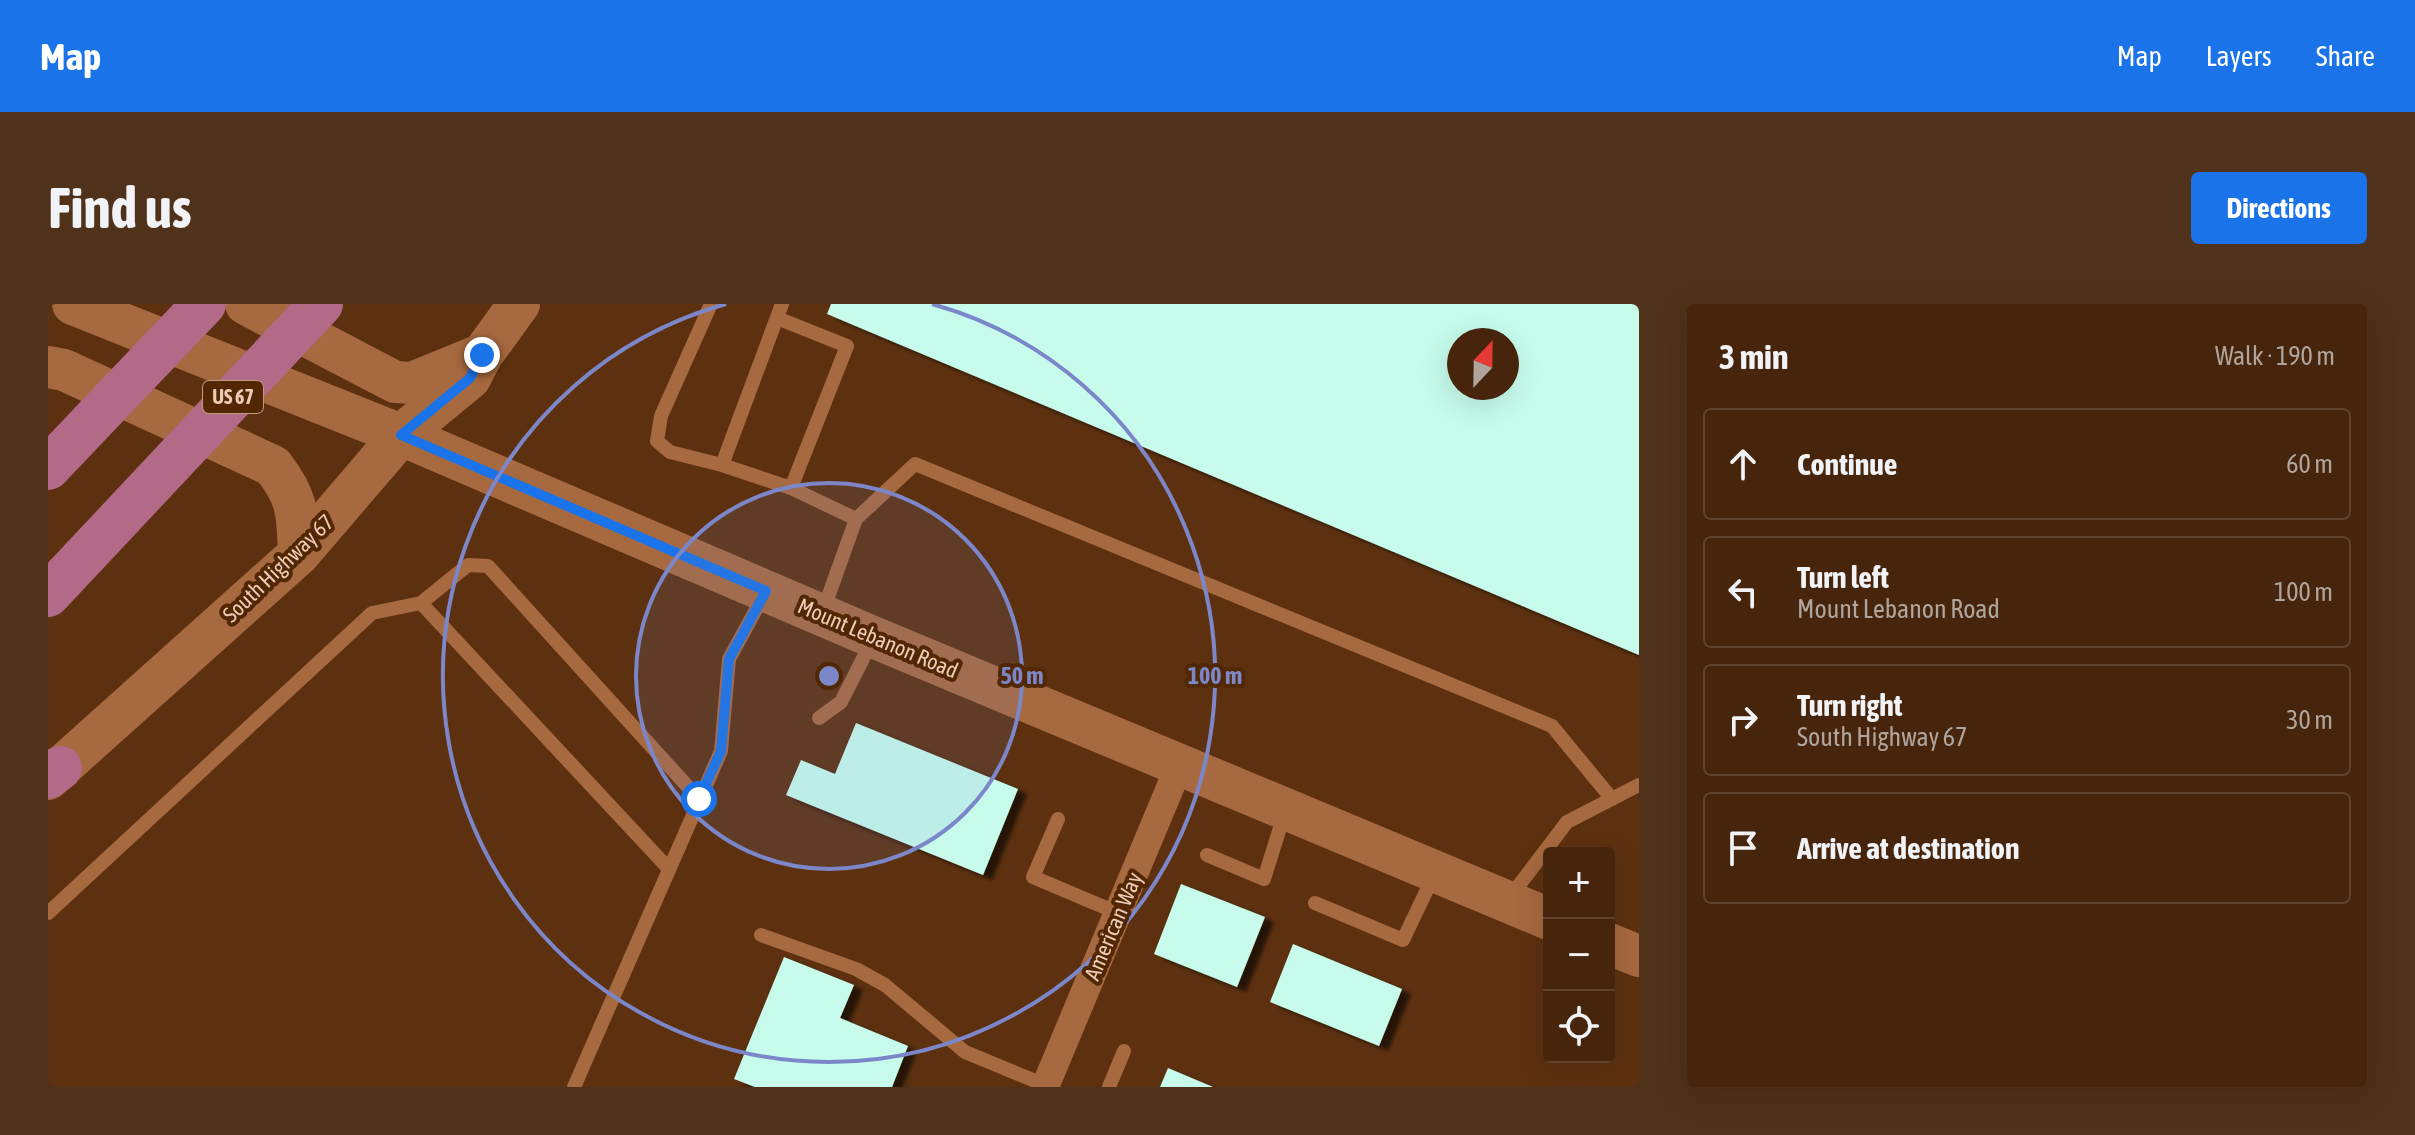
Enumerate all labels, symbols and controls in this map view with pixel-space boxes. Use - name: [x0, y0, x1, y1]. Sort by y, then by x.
- text: Map: [40, 35, 101, 78]
- text: Map: [2117, 40, 2162, 72]
- text: Layers: [2206, 40, 2272, 72]
- text: Share: [2316, 40, 2375, 72]
- button: Directions: [2191, 172, 2367, 244]
- text: Find us: [48, 176, 192, 240]
- north arrow: [1447, 328, 1519, 400]
- route end: [464, 337, 500, 373]
- text: 3 min: [1719, 337, 1788, 376]
- text: Walk · 190 m: [2215, 341, 2335, 371]
- road number: US 67: [203, 381, 263, 413]
- icon: ahead: [1721, 442, 1765, 486]
- text: Continue: [1797, 447, 1897, 481]
- text: 60 m: [2286, 449, 2333, 479]
- street label: South Highway 67: [217, 509, 339, 627]
- text: Turn left: [1797, 560, 1889, 594]
- icon: left: [1721, 570, 1765, 614]
- text: 100 m: [2274, 577, 2333, 607]
- street label: Mount Lebanon Road: [794, 593, 962, 683]
- text: Mount Lebanon Road: [1797, 594, 2000, 624]
- centre of rings: [815, 662, 843, 690]
- text: 50 m: [1000, 662, 1044, 689]
- text: 100 m: [1188, 662, 1242, 689]
- text: Turn right: [1797, 688, 1903, 722]
- icon: right: [1721, 698, 1765, 742]
- text: 30 m: [2286, 705, 2333, 735]
- text: South Highway 67: [1797, 722, 1967, 752]
- route start: [681, 781, 717, 817]
- icon: arrive: [1721, 826, 1765, 870]
- text: Arrive at destination: [1797, 831, 2019, 865]
- map controls: [1543, 847, 1615, 1063]
- button: +: [1543, 847, 1615, 919]
- street label: American Way: [1079, 868, 1147, 984]
- button: −: [1543, 919, 1615, 991]
- button: locate: [1543, 991, 1615, 1063]

